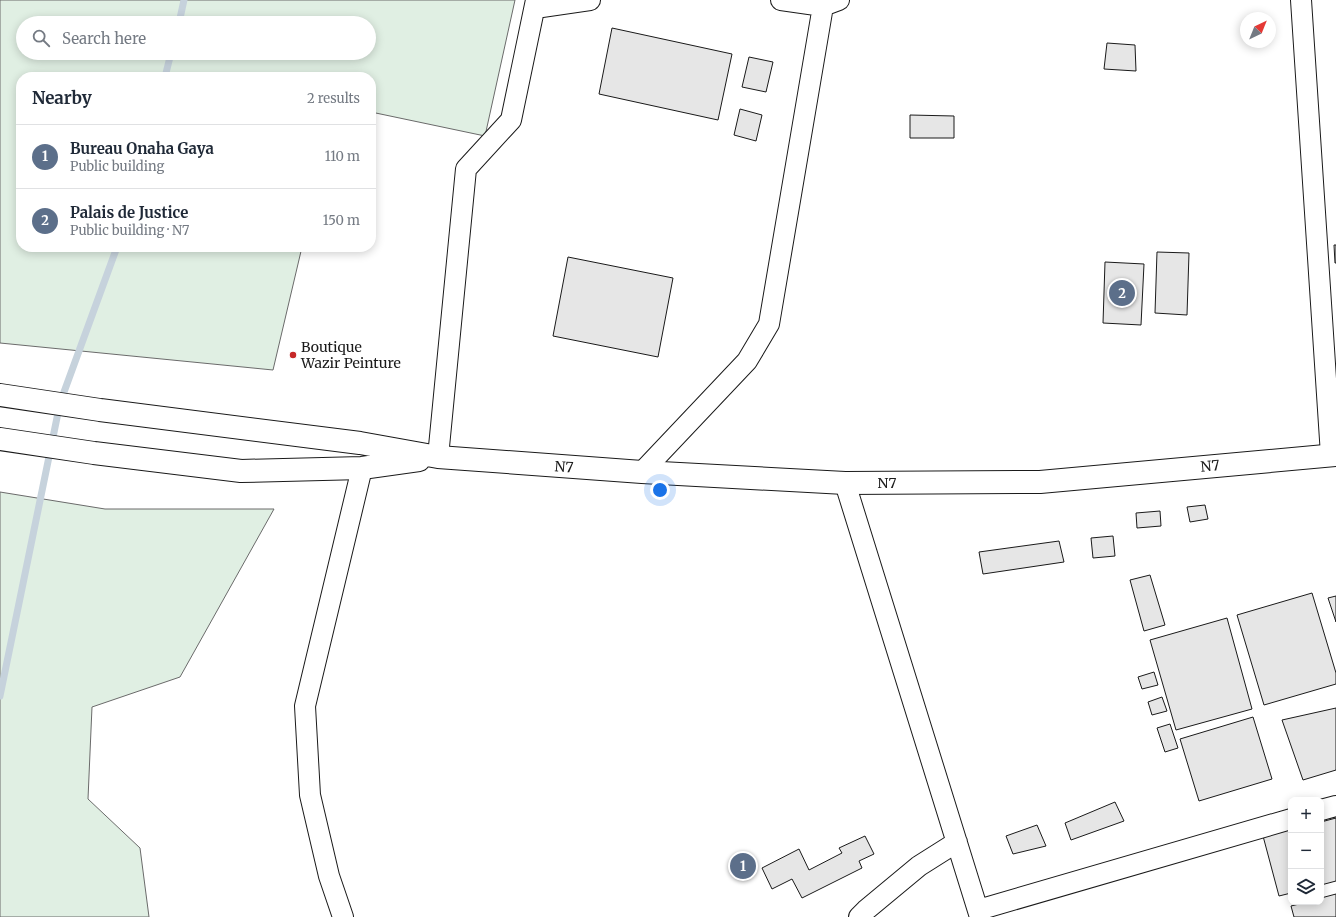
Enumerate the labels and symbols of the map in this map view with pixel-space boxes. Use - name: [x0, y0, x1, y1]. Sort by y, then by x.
- north arrow: [1240, 12, 1276, 48]
- pin: 2: [1109, 278, 1135, 308]
- place label: Boutique Wazir Peinture: [300, 338, 401, 372]
- marker: Boutique Wazir Peinture: [288, 350, 298, 360]
- street label: N7: [1200, 456, 1220, 476]
- street label: N7: [554, 457, 574, 477]
- street label: N7: [878, 474, 896, 492]
- your location: [650, 480, 670, 500]
- pin: 1: [730, 851, 756, 881]

